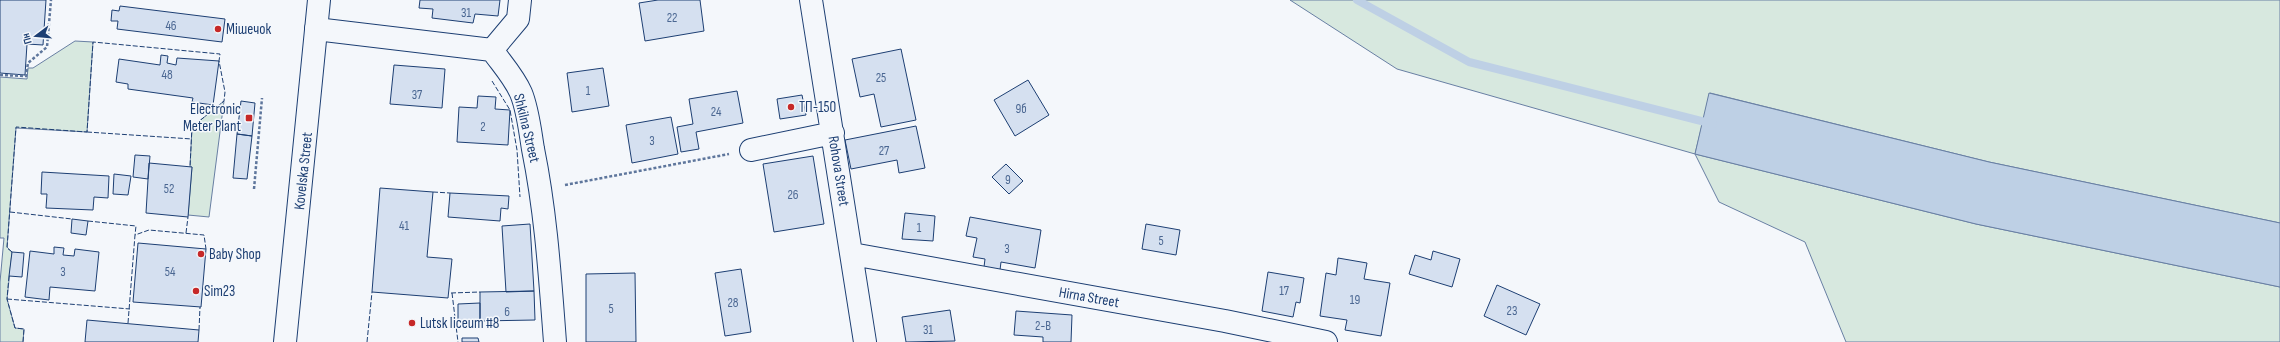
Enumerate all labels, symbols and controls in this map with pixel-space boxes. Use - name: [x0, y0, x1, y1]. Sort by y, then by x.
- house number: 31: [461, 5, 471, 21]
- house number: 22: [667, 10, 677, 26]
- north arrow: [16, 16, 56, 56]
- house number: 46: [165, 18, 177, 34]
- place label: Мішечок: [226, 20, 271, 39]
- marker: Мішечок: [213, 24, 223, 34]
- text: Пн: [19, 32, 35, 46]
- house number: 48: [161, 67, 173, 83]
- house number: 25: [876, 70, 886, 86]
- house number: 1: [586, 83, 591, 99]
- house number: 37: [412, 87, 423, 103]
- street label: Shkilna Street: [509, 92, 544, 165]
- place label: ТП-150: [799, 98, 836, 117]
- place label: Electronic Meter Plant: [183, 100, 241, 136]
- house number: 9б: [1015, 101, 1027, 117]
- marker: ТП-150: [786, 102, 796, 112]
- house number: 24: [711, 104, 722, 120]
- marker: Electronic Meter Plant: [244, 113, 254, 123]
- house number: 2: [480, 119, 486, 135]
- street label: Kovelska Street: [290, 131, 317, 211]
- house number: 3: [649, 133, 655, 149]
- street label: Rohova Street: [824, 135, 854, 208]
- house number: 27: [879, 143, 890, 159]
- house number: 9: [1005, 172, 1011, 188]
- house number: 52: [164, 181, 174, 197]
- house number: 26: [787, 187, 799, 203]
- house number: 41: [399, 218, 409, 234]
- house number: 1: [917, 220, 922, 236]
- house number: 5: [1158, 233, 1164, 249]
- house number: 3: [1004, 241, 1010, 257]
- place label: Baby Shop: [209, 245, 261, 264]
- marker: Baby Shop: [196, 249, 206, 259]
- house number: 3: [60, 264, 66, 280]
- house number: 54: [165, 264, 176, 280]
- place label: Sim23: [204, 282, 235, 301]
- street label: Hirna Street: [1057, 283, 1121, 312]
- house number: 17: [1279, 283, 1290, 299]
- marker: Sim23: [191, 286, 201, 296]
- house number: 19: [1350, 292, 1360, 308]
- house number: 28: [727, 295, 739, 311]
- house number: 5: [608, 301, 614, 317]
- house number: 23: [1507, 303, 1517, 319]
- house number: 6: [504, 304, 510, 320]
- place label: Lutsk liceum #8: [420, 314, 499, 333]
- marker: Lutsk liceum #8: [407, 318, 417, 328]
- house number: 2-В: [1035, 318, 1051, 334]
- house number: 31: [923, 322, 933, 338]

